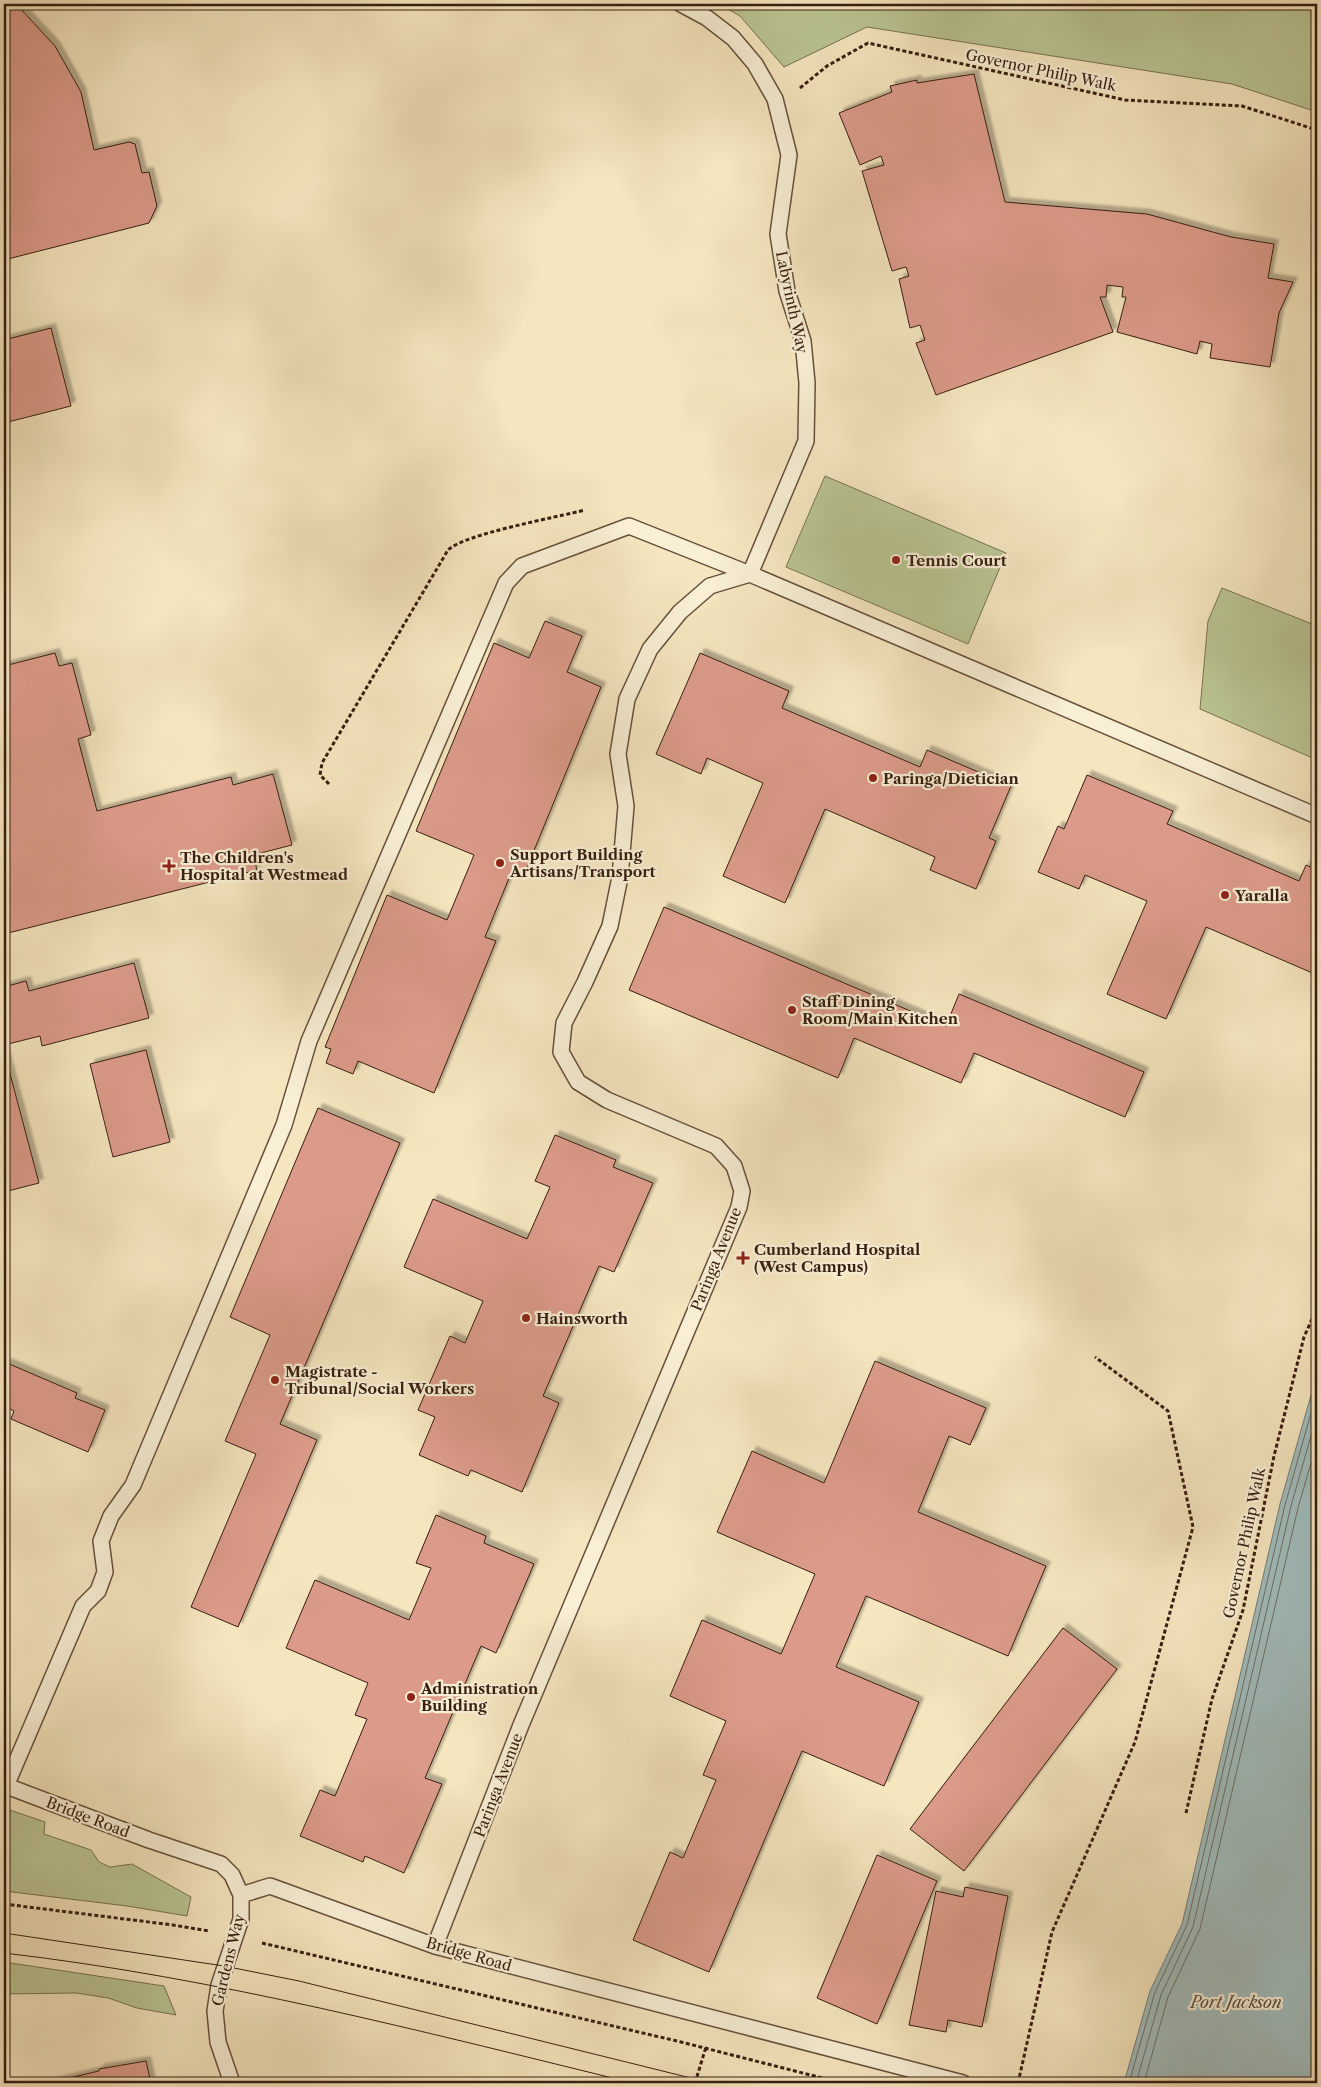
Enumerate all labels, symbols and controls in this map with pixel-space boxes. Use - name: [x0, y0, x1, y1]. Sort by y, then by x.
- street label: Governor Philip Walk: [964, 45, 1119, 96]
- street label: Labyrinth Way: [772, 249, 812, 356]
- place label: Tennis Court: [906, 551, 1007, 570]
- marker: Tennis Court: [890, 554, 902, 566]
- place label: Paringa/Dietician: [883, 769, 1020, 788]
- marker: Paringa/Dietician: [867, 772, 879, 784]
- place label: Support Building Artisans/Transport: [509, 845, 656, 881]
- place label: The Children's Hospital at Westmead: [180, 848, 348, 884]
- marker: Support Building Artisans/Transport: [494, 857, 506, 869]
- marker: The Children's Hospital at Westmead: [162, 859, 176, 873]
- place label: Yaralla: [1234, 886, 1289, 905]
- marker: Yaralla: [1219, 889, 1231, 901]
- place label: Staff Dining Room/Main Kitchen: [802, 992, 959, 1028]
- marker: Staff Dining Room/Main Kitchen: [786, 1004, 798, 1016]
- street label: Paringa Avenue: [687, 1204, 745, 1314]
- place label: Cumberland Hospital (West Campus): [754, 1240, 920, 1276]
- marker: Cumberland Hospital (West Campus): [736, 1251, 750, 1265]
- place label: Hainsworth: [536, 1309, 629, 1328]
- marker: Hainsworth: [520, 1312, 532, 1324]
- place label: Magistrate - Tribunal/Social Workers: [285, 1362, 474, 1398]
- marker: Magistrate - Tribunal/Social Workers: [269, 1374, 281, 1386]
- street label: Governor Philip Walk: [1219, 1465, 1270, 1620]
- place label: Administration Building: [420, 1679, 539, 1715]
- marker: Administration Building: [405, 1691, 417, 1703]
- street label: Paringa Avenue: [469, 1730, 527, 1840]
- street label: Bridge Road: [44, 1792, 132, 1842]
- street label: Gardens Way: [207, 1911, 249, 2008]
- street label: Bridge Road: [424, 1933, 514, 1975]
- water label: Port Jackson: [1188, 1992, 1282, 2012]

